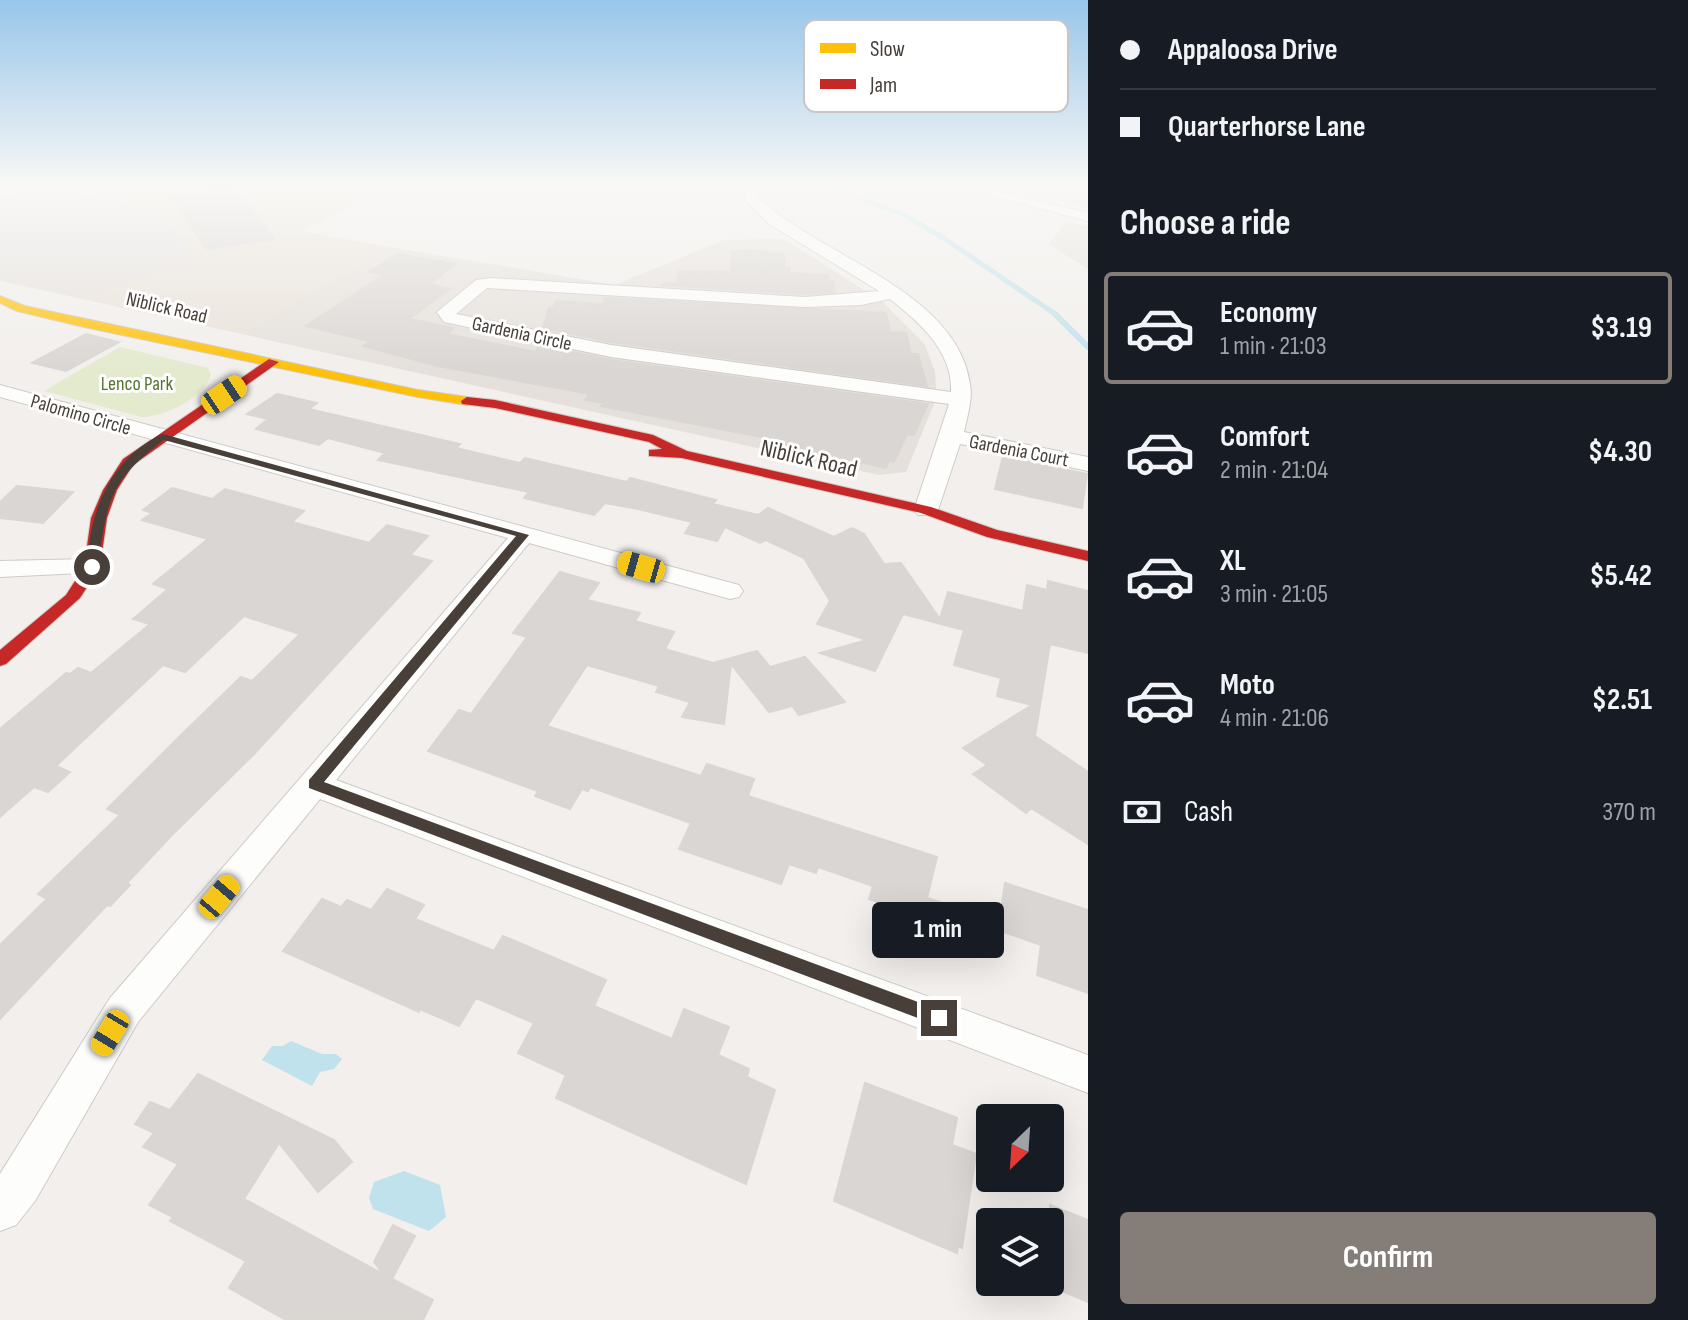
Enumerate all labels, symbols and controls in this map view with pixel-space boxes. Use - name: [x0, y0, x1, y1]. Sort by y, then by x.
- legend: [804, 20, 1068, 112]
- text: Appaloosa Drive: [1168, 32, 1338, 68]
- text: Slow: [870, 36, 905, 63]
- text: Jam: [869, 72, 897, 99]
- text: Quarterhorse Lane: [1168, 109, 1365, 145]
- text: Choose a ride: [1120, 202, 1291, 245]
- street label: Niblick Road: [124, 287, 210, 329]
- icon: car: [1124, 292, 1196, 364]
- text: Economy: [1220, 295, 1317, 331]
- text: $3.19: [1590, 310, 1652, 346]
- street label: Gardenia Circle: [470, 312, 574, 356]
- text: 1 min · 21:03: [1220, 331, 1327, 362]
- park label: Lenco Park: [101, 372, 174, 396]
- car: [197, 372, 251, 418]
- street label: Palomino Circle: [28, 389, 134, 441]
- icon: car: [1124, 416, 1196, 488]
- text: Comfort: [1220, 419, 1310, 455]
- street label: Gardenia Court: [967, 430, 1071, 472]
- street label: Niblick Road: [758, 433, 860, 484]
- text: $4.30: [1588, 434, 1652, 470]
- text: 2 min · 21:04: [1220, 455, 1328, 486]
- icon: car: [1124, 540, 1196, 612]
- text: XL: [1220, 543, 1246, 579]
- route start: [74, 549, 110, 585]
- car: [615, 549, 667, 585]
- text: $5.42: [1589, 558, 1652, 594]
- text: 3 min · 21:05: [1220, 579, 1328, 610]
- icon: car: [1124, 664, 1196, 736]
- text: Moto: [1220, 667, 1275, 703]
- text: $2.51: [1592, 682, 1652, 718]
- text: 4 min · 21:06: [1220, 703, 1329, 734]
- icon: cash: [1120, 790, 1164, 834]
- text: Cash: [1184, 794, 1233, 830]
- text: 370 m: [1602, 797, 1656, 828]
- car: [194, 871, 244, 923]
- callout: 1 min: [873, 902, 1005, 958]
- text: 1 min: [914, 914, 962, 945]
- route end: [921, 1000, 957, 1036]
- car: [87, 1006, 133, 1060]
- north arrow: [976, 1104, 1064, 1192]
- map controls: [976, 1104, 1064, 1296]
- button: layers: [976, 1208, 1064, 1296]
- button: Confirm: [1120, 1212, 1656, 1304]

